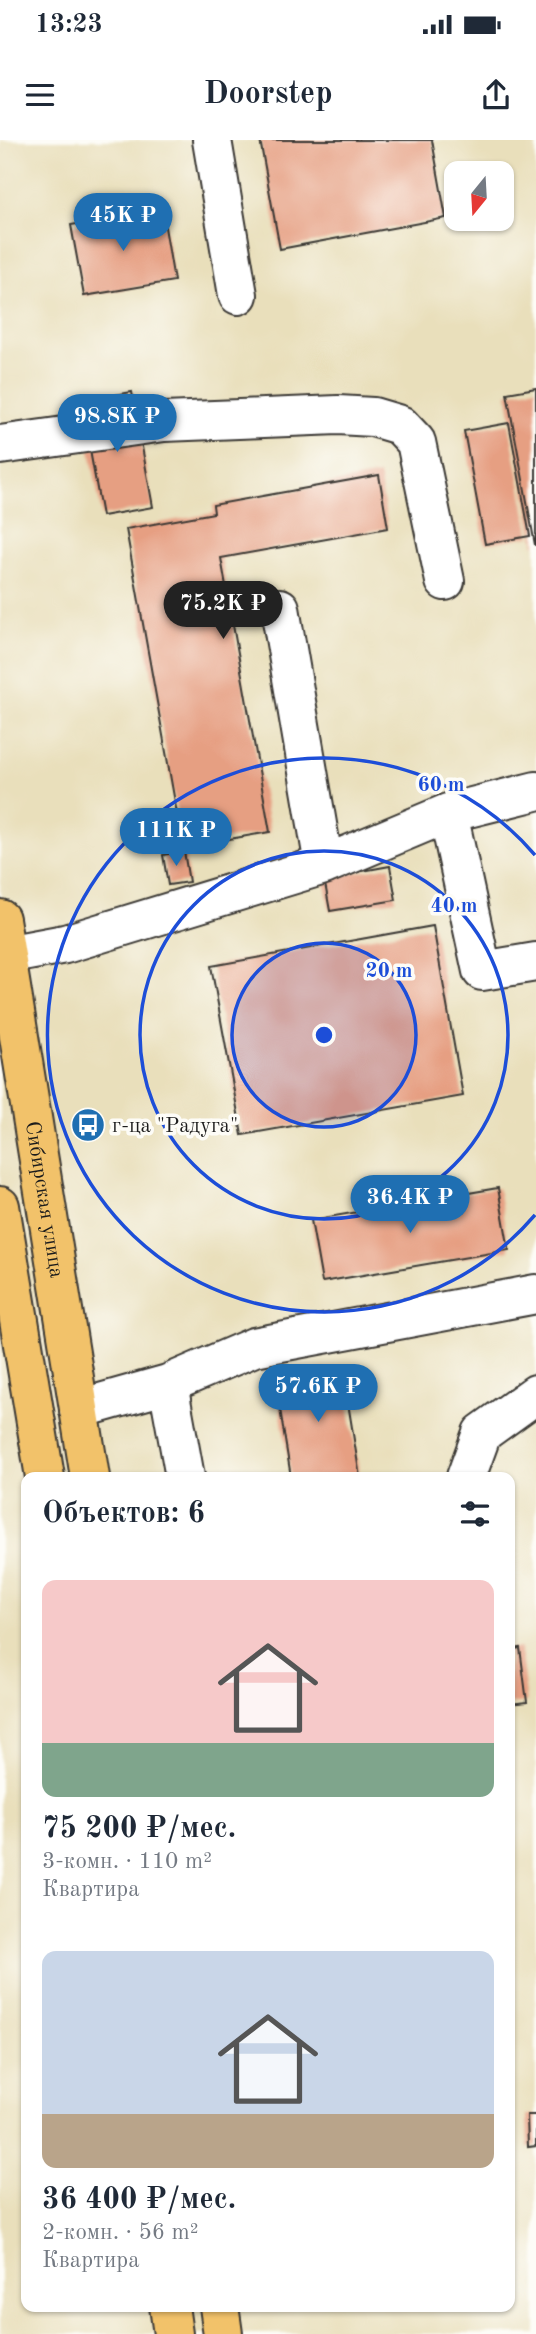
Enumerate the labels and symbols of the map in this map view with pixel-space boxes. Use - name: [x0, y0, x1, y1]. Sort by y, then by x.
- north arrow: [444, 161, 514, 231]
- pin: 45K ₽: [74, 194, 172, 253]
- pin: 98.8K ₽: [52, 394, 182, 454]
- pin: 75.2K ₽: [158, 582, 288, 641]
- text: 60 m: [417, 775, 465, 796]
- pin: 111K ₽: [119, 808, 233, 868]
- text: 40 m: [430, 896, 478, 917]
- text: 20 m: [365, 961, 413, 982]
- centre of rings: [312, 1023, 336, 1047]
- bus stop icon: г-ца "Радуга": [69, 1106, 107, 1144]
- place label: г-ца "Радуга": [112, 1116, 238, 1137]
- street label: Сибирская улица: [21, 1120, 67, 1280]
- pin: 36.4K ₽: [345, 1176, 475, 1235]
- pin: 57.6K ₽: [253, 1364, 383, 1424]

